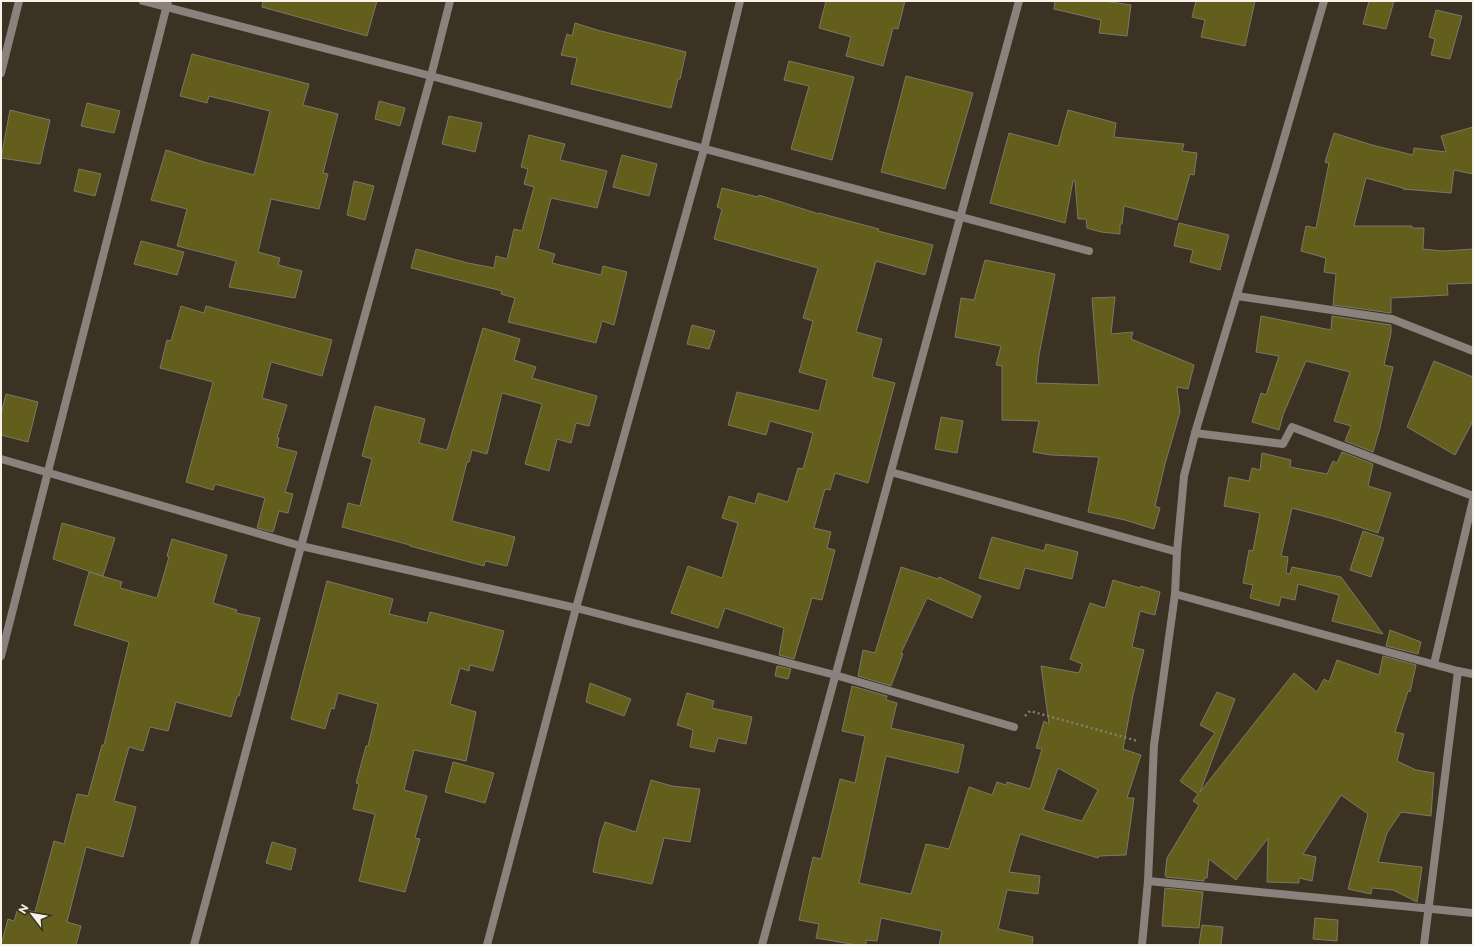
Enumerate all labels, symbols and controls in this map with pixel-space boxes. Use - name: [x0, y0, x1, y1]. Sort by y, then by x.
- north arrow: [12, 894, 52, 934]
- text: N: [15, 901, 32, 916]

